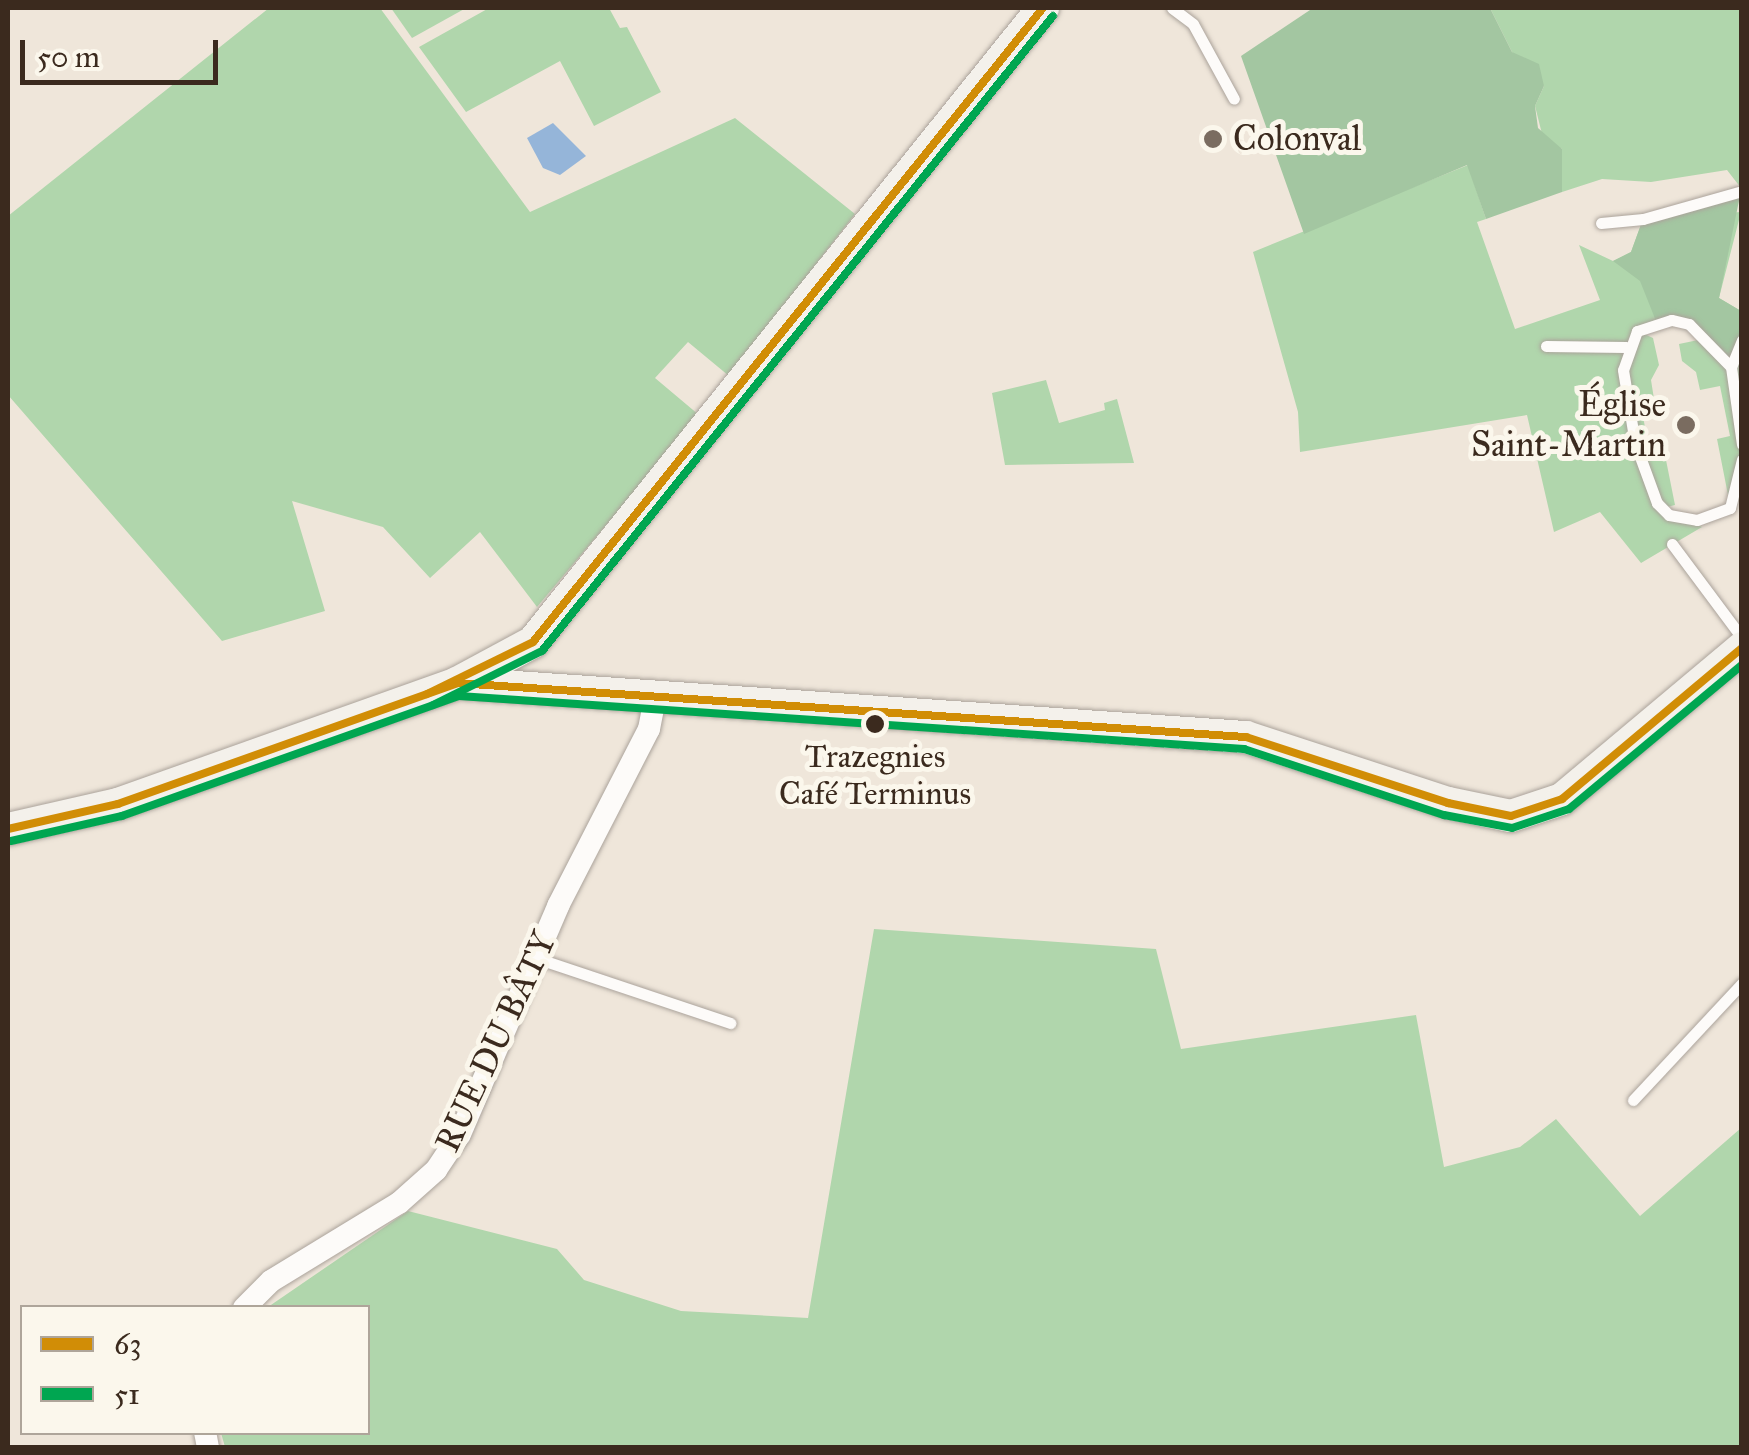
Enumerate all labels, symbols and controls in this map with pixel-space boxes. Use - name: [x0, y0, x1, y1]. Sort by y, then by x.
- scale bar: [25, 20, 222, 82]
- text: 50 m: [37, 39, 100, 75]
- place label: Colonval: [1233, 118, 1361, 160]
- marker: Colonval: [1202, 128, 1224, 150]
- place label: Église Saint-Martin: [1471, 384, 1666, 466]
- marker: Église Saint-Martin: [1675, 414, 1697, 436]
- marker: Trazegnies Café Terminus: [865, 714, 885, 734]
- place label: Trazegnies Café Terminus: [779, 739, 971, 814]
- street label: RUE DU BÂTY: [427, 925, 565, 1159]
- legend: [20, 1305, 370, 1435]
- text: 63: [114, 1326, 141, 1362]
- text: 51: [114, 1376, 140, 1412]

